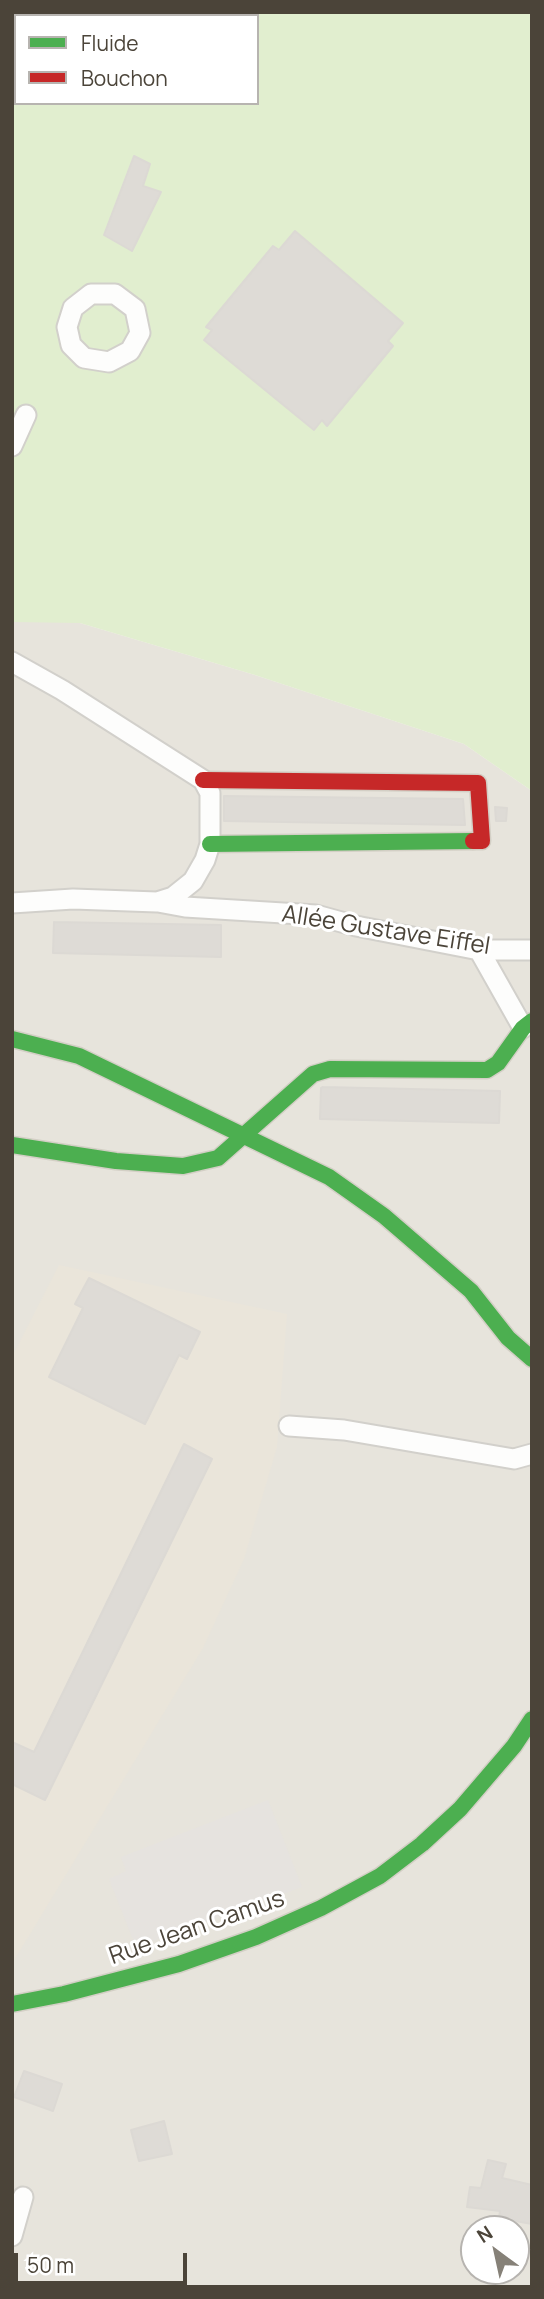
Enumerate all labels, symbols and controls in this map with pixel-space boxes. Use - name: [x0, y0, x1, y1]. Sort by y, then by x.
- legend: [14, 14, 259, 105]
- text: Fluide: [81, 29, 139, 57]
- text: Bouchon: [81, 64, 168, 92]
- street label: Allée Gustave Eiffel: [280, 900, 492, 962]
- street label: Rue Jean Camus: [106, 1885, 288, 1971]
- north arrow: [460, 2215, 530, 2285]
- text: N: [472, 2219, 497, 2249]
- scale bar: [18, 2240, 191, 2284]
- text: 50 m: [27, 2251, 74, 2279]

